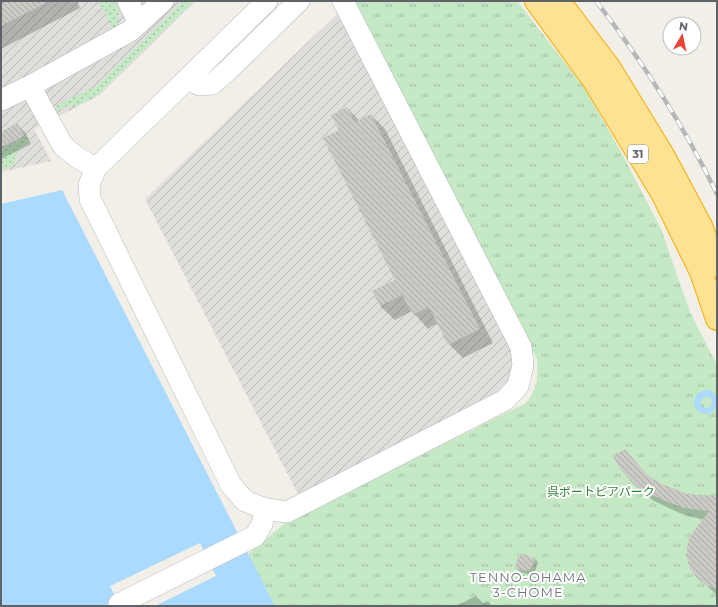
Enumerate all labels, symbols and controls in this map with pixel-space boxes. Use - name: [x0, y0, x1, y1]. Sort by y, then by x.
- north arrow: [662, 16, 702, 56]
- text: N: [678, 19, 689, 34]
- road number: 31: [628, 145, 648, 163]
- park label: 呉ポートピアパーク: [547, 484, 655, 499]
- district label: TENNO-OHAMA 3-CHOME: [470, 569, 586, 600]

